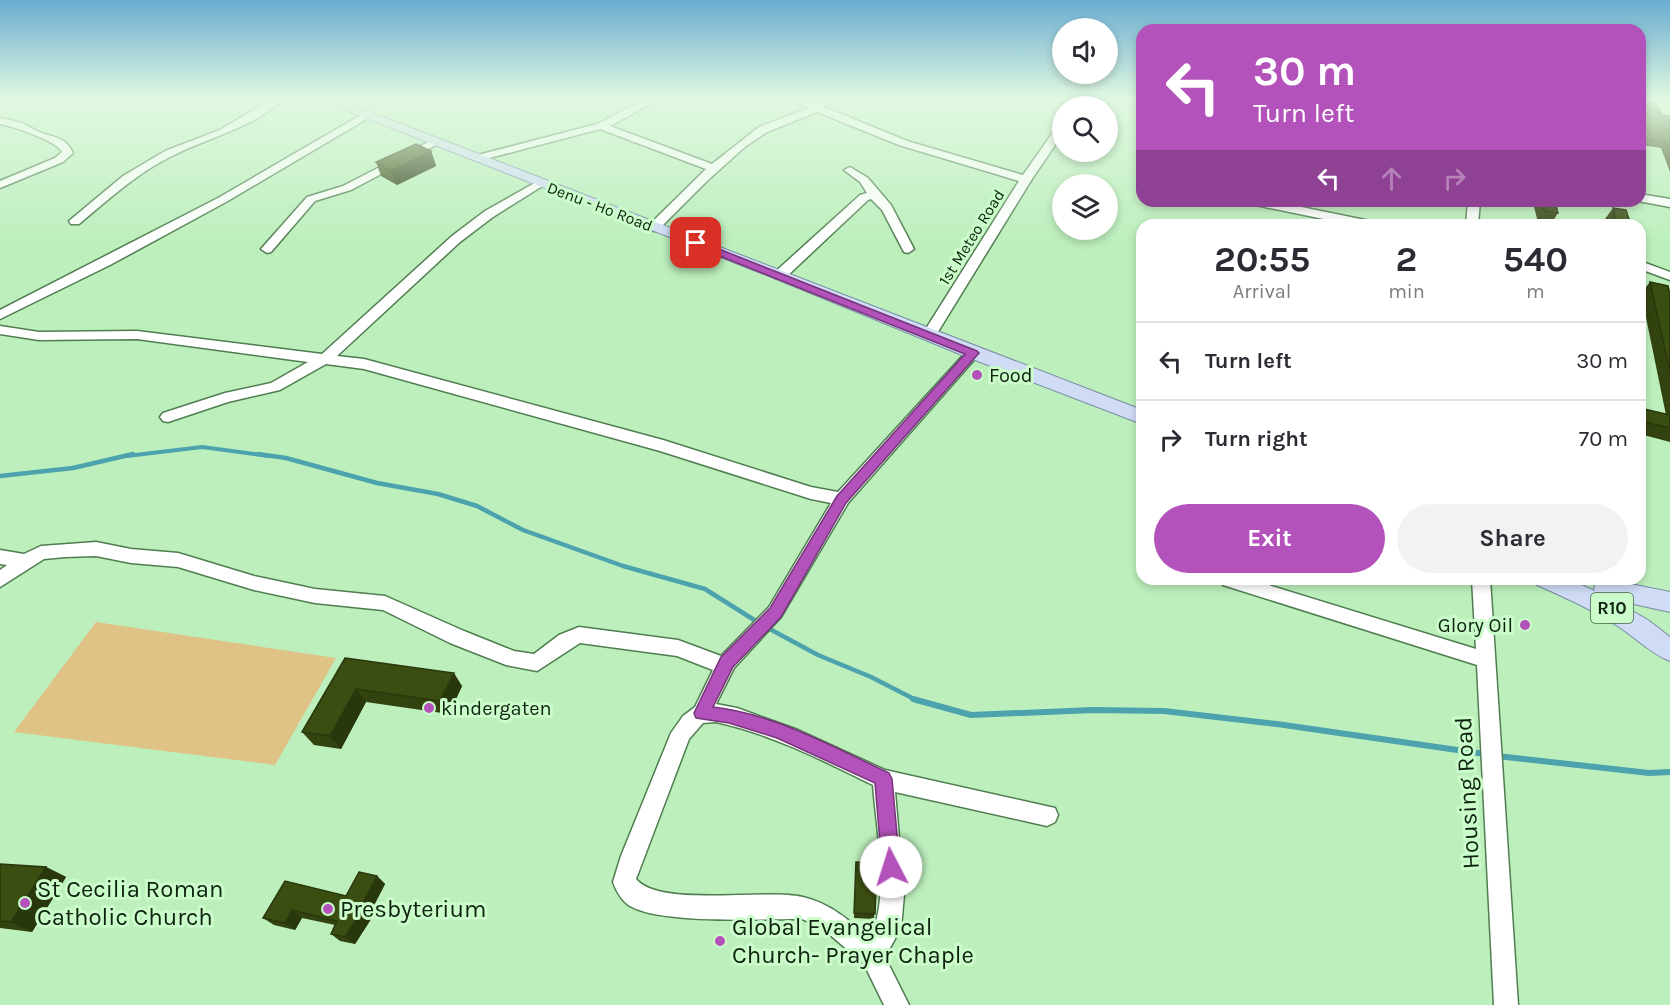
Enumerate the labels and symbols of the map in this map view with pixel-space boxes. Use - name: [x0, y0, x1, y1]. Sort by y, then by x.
- street label: Denu - Ho Road: [544, 178, 655, 235]
- street label: 1st Meteo Road: [935, 186, 1008, 288]
- pin: [670, 217, 721, 268]
- place label: Food: [989, 364, 1033, 387]
- marker: Food: [970, 368, 984, 382]
- road number: R10: [1591, 593, 1633, 623]
- place label: Glory Oil: [1438, 614, 1513, 637]
- marker: Glory Oil: [1518, 618, 1532, 632]
- place label: kindergaten: [441, 697, 552, 720]
- marker: kindergaten: [422, 701, 436, 715]
- street label: Housing Road: [1449, 716, 1485, 870]
- position arrow: [859, 835, 923, 899]
- place label: St Cecilia Roman Catholic Church: [37, 875, 224, 931]
- place label: Presbyterium: [340, 895, 486, 923]
- marker: St Cecilia Roman Catholic Church: [18, 896, 32, 910]
- marker: Presbyterium: [321, 902, 335, 916]
- place label: Global Evangelical Church- Prayer Chaple: [732, 913, 974, 969]
- marker: Global Evangelical Church- Prayer Chaple: [713, 934, 727, 948]

